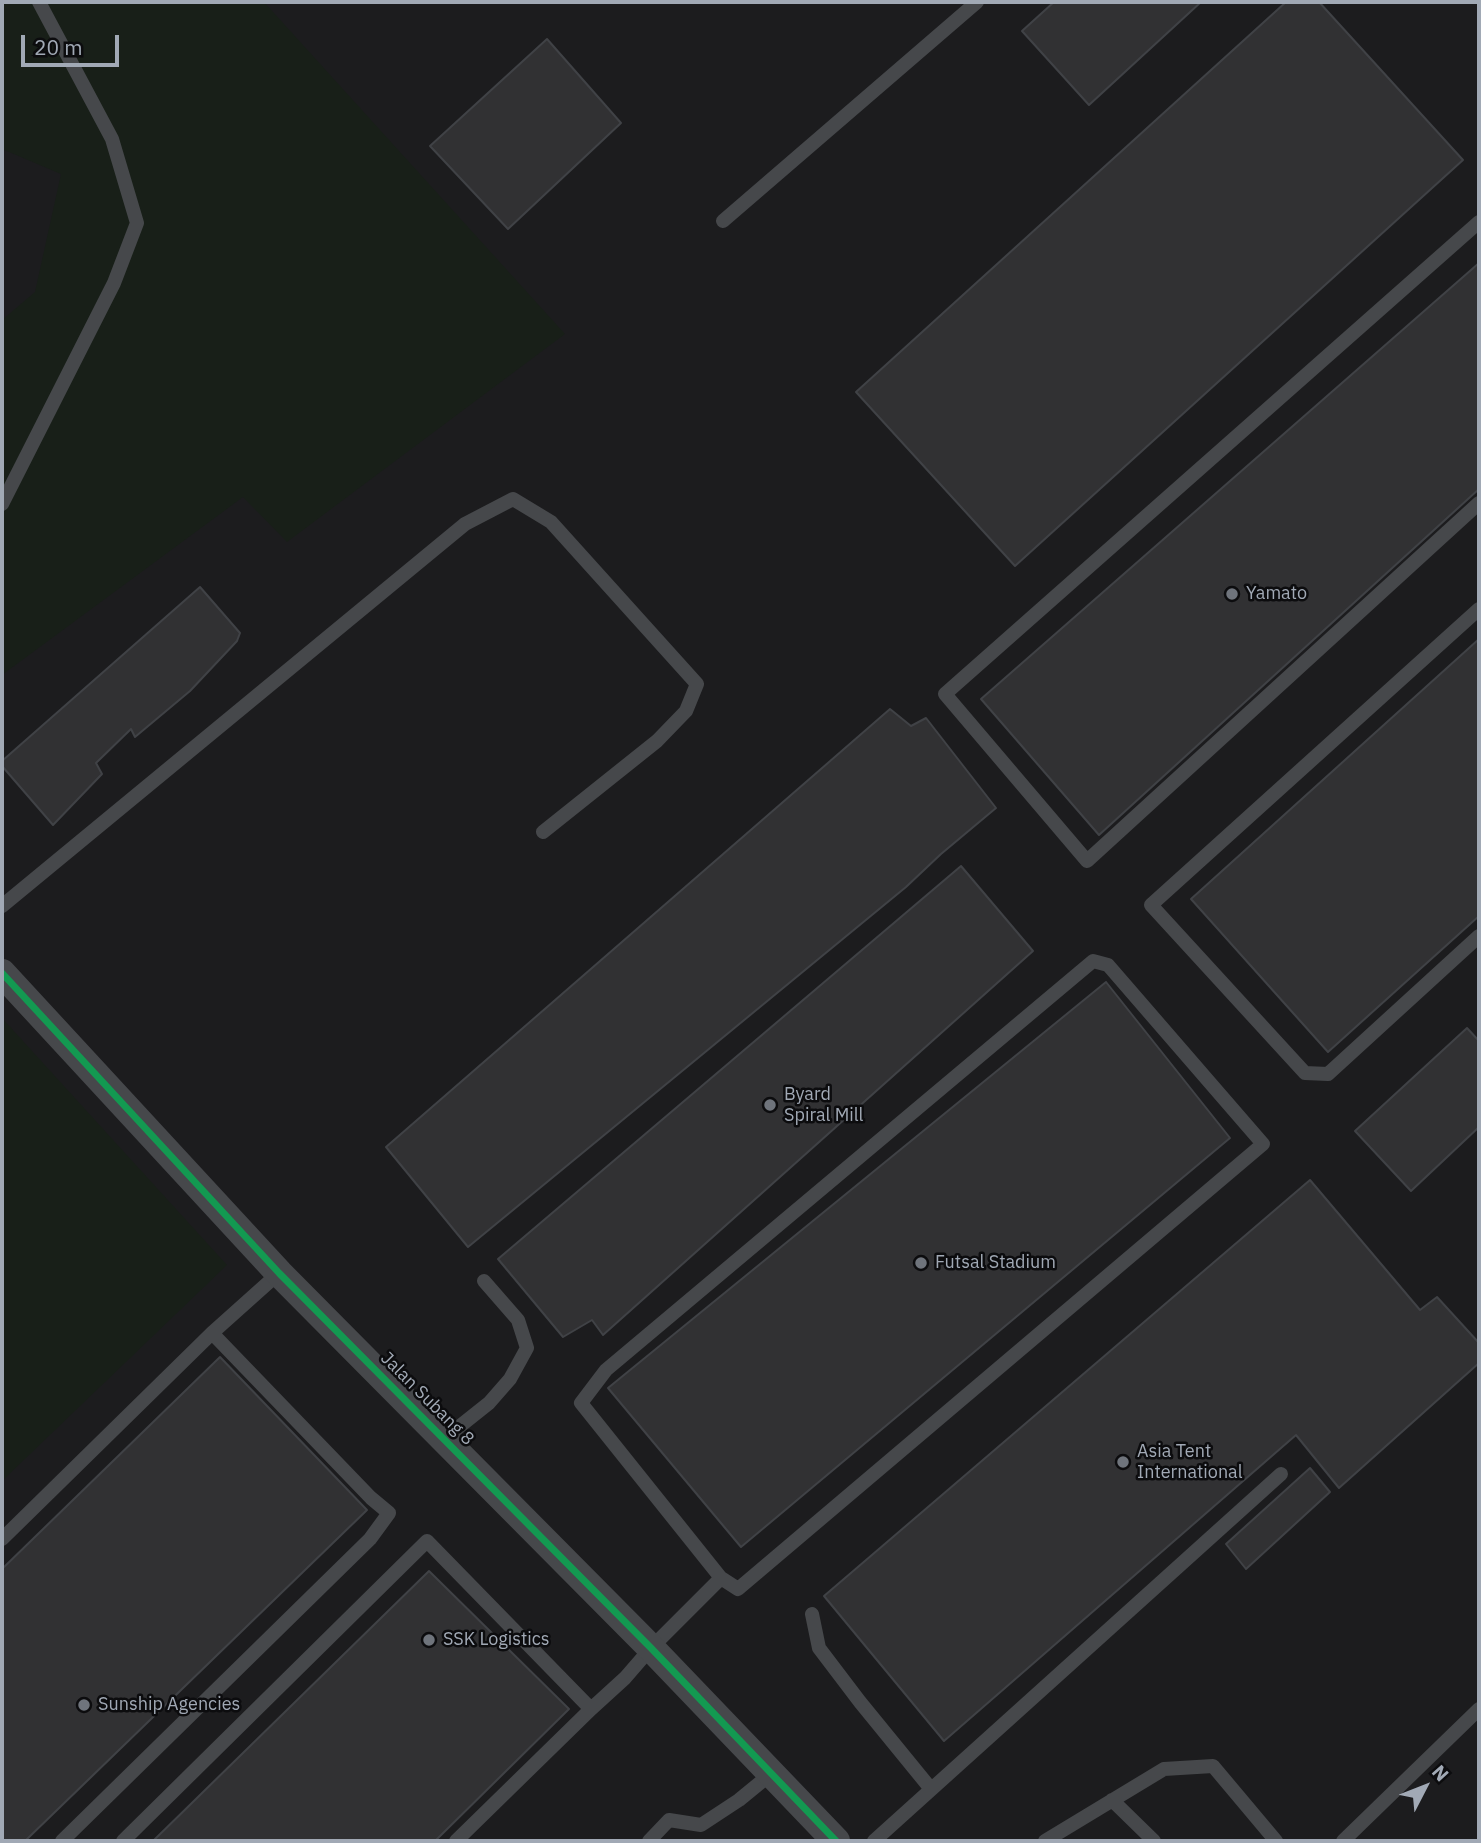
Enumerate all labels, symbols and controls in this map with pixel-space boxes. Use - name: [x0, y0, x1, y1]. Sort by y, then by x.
- scale bar: [24, 21, 122, 65]
- text: 20 m: [34, 33, 83, 61]
- place label: Yamato: [1246, 583, 1307, 605]
- marker: Yamato: [1224, 586, 1240, 602]
- place label: Byard Spiral Mill: [784, 1084, 864, 1126]
- marker: Byard Spiral Mill: [762, 1097, 778, 1113]
- place label: Futsal Stadium: [935, 1252, 1056, 1274]
- marker: Futsal Stadium: [913, 1255, 929, 1271]
- street label: Jalan Subang 8: [376, 1348, 478, 1450]
- place label: Asia Tent International: [1137, 1441, 1243, 1484]
- marker: Asia Tent International: [1115, 1454, 1131, 1470]
- place label: SSK Logistics: [443, 1629, 550, 1651]
- marker: SSK Logistics: [421, 1632, 437, 1648]
- place label: Sunship Agencies: [98, 1694, 240, 1716]
- marker: Sunship Agencies: [76, 1697, 92, 1713]
- north arrow: [1390, 1752, 1460, 1822]
- text: N: [1427, 1760, 1454, 1786]

